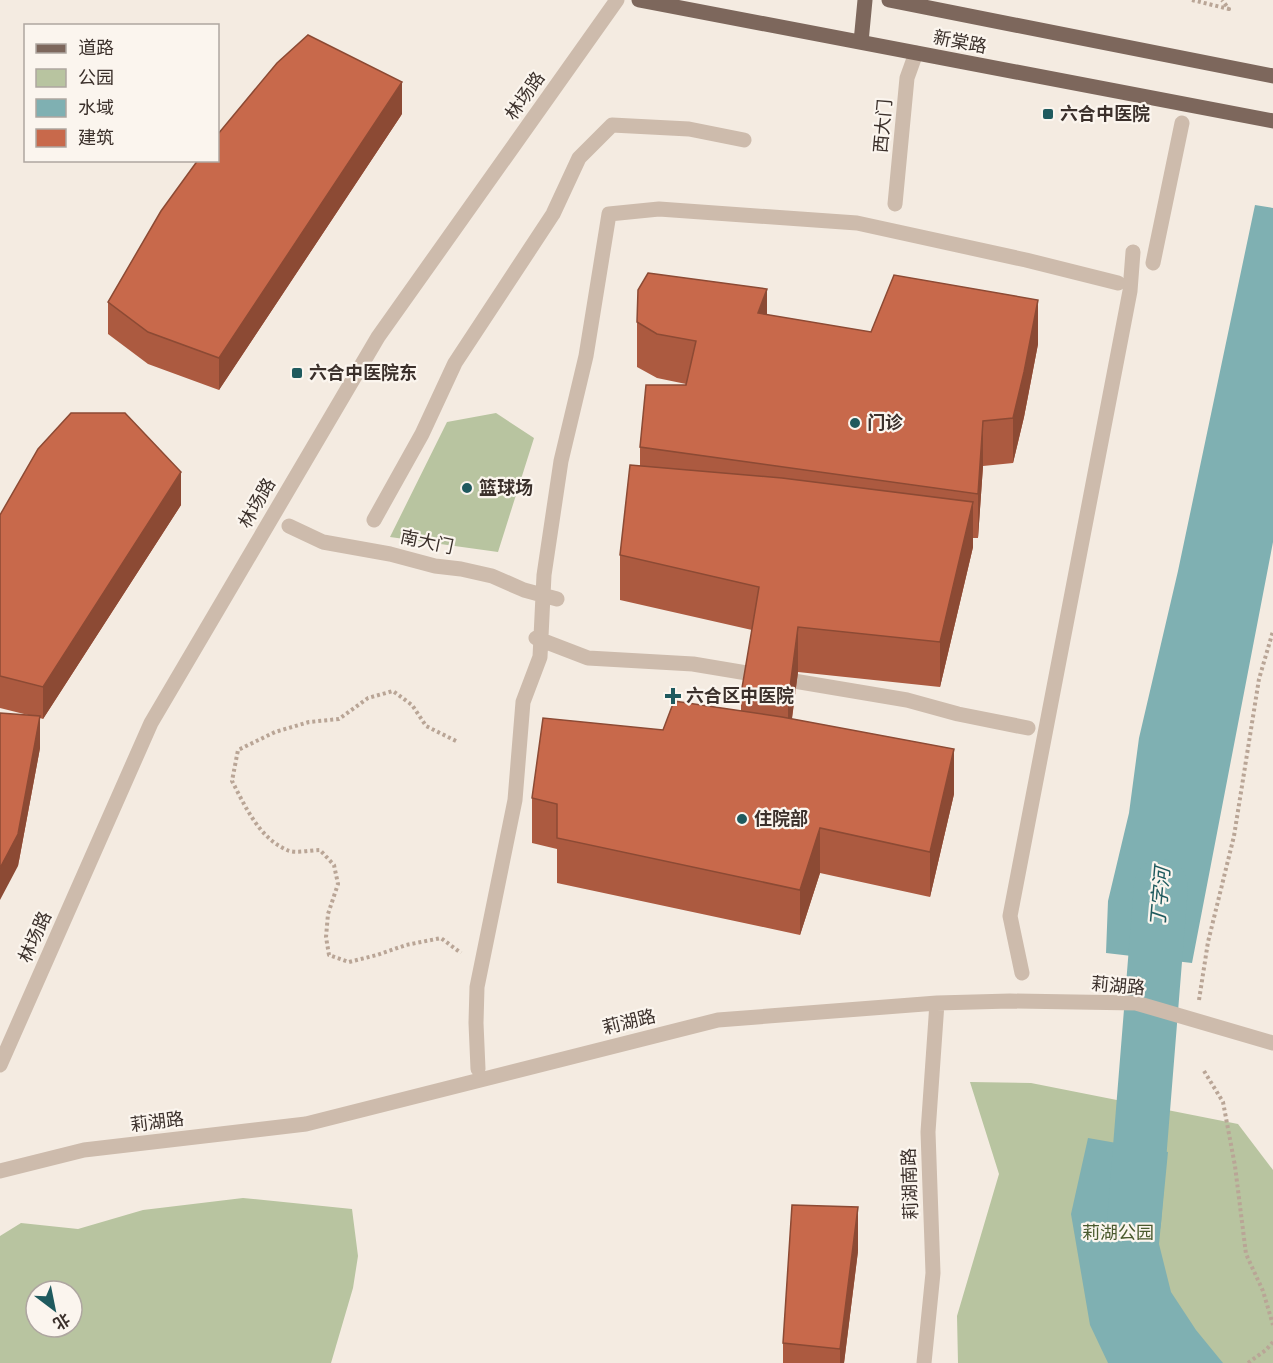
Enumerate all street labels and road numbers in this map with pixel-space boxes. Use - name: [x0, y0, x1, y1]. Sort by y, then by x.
- street label: 新棠路: [931, 24, 989, 58]
- street label: 林场路: [499, 66, 549, 124]
- street label: 西大门: [868, 98, 896, 154]
- street label: 林场路: [232, 473, 280, 532]
- street label: 南大门: [398, 524, 456, 558]
- street label: 林场路: [12, 907, 56, 966]
- street label: 莉湖路: [1090, 971, 1146, 999]
- street label: 莉湖路: [600, 1003, 658, 1039]
- street label: 莉湖路: [129, 1106, 185, 1136]
- street label: 莉湖南路: [896, 1148, 922, 1220]

